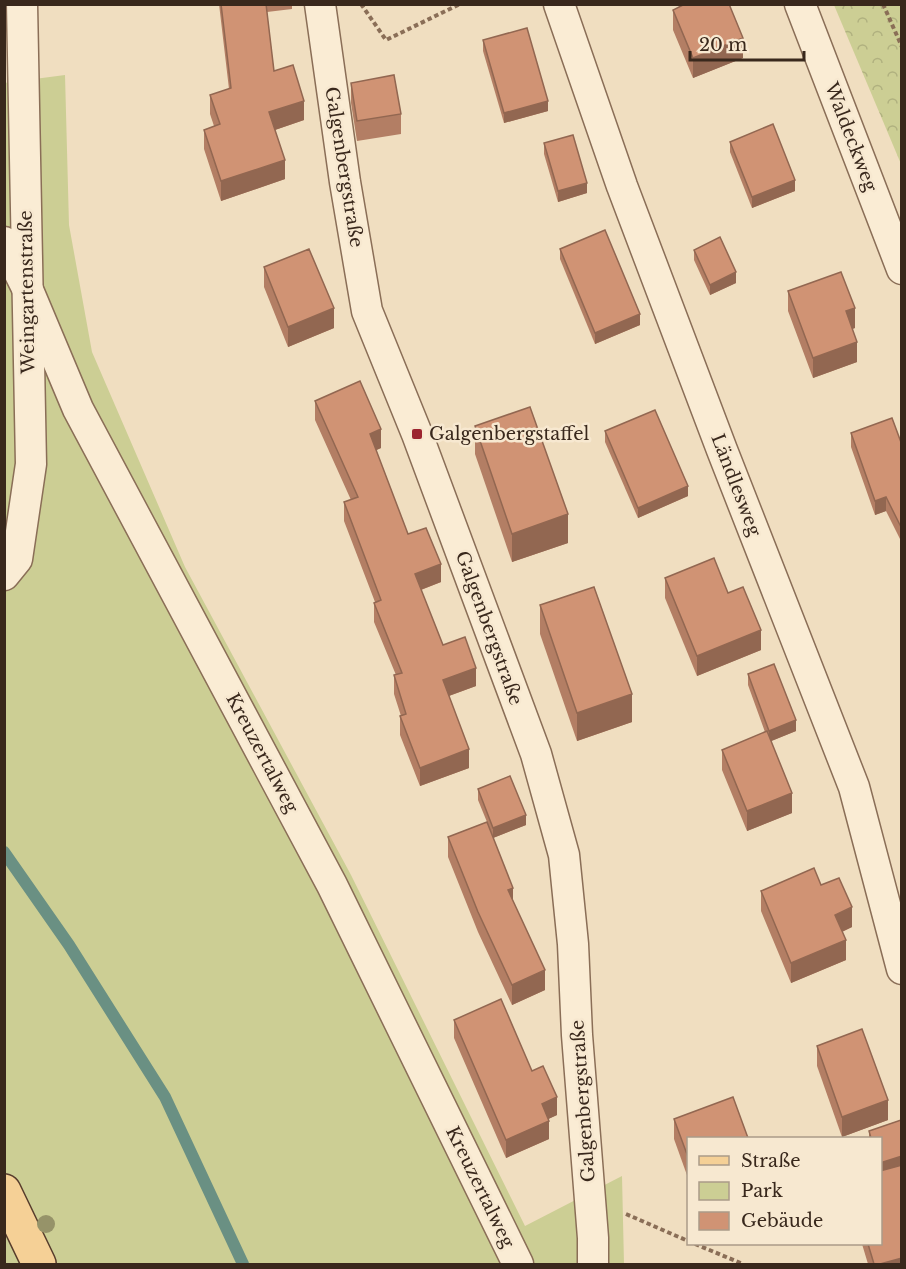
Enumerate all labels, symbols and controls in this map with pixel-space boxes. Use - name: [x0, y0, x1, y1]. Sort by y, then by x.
- scale bar: [690, 24, 804, 62]
- text: 20 m: [699, 34, 747, 56]
- street label: Waldeckweg: [820, 79, 882, 195]
- street label: Galgenbergstraße: [320, 85, 368, 249]
- street label: Weingartenstraße: [15, 210, 39, 375]
- place label: Galgenbergstaffel: [429, 423, 590, 445]
- marker: Galgenbergstaffel: [410, 427, 424, 441]
- street label: Ländlesweg: [706, 431, 766, 540]
- street label: Galgenbergstraße: [451, 548, 527, 708]
- street label: Kreuzertalweg: [221, 689, 303, 817]
- street label: Galgenbergstraße: [566, 1019, 600, 1183]
- street label: Kreuzertalweg: [441, 1123, 519, 1251]
- legend: [687, 1137, 882, 1245]
- text: Straße: [741, 1150, 801, 1172]
- text: Park: [741, 1180, 783, 1202]
- text: Gebäude: [741, 1210, 823, 1232]

